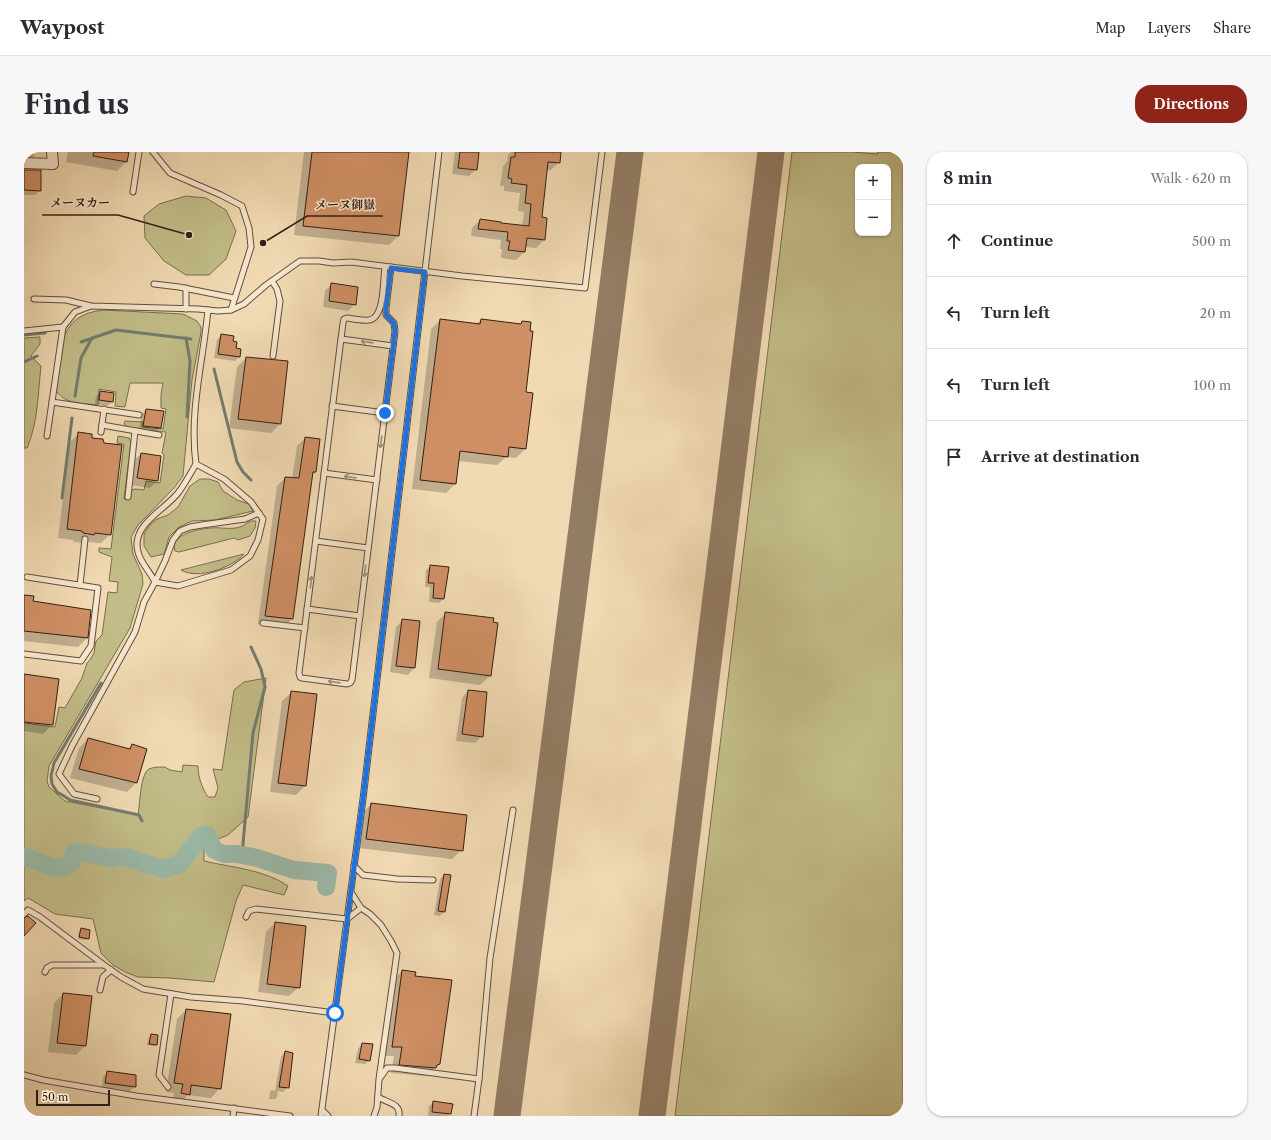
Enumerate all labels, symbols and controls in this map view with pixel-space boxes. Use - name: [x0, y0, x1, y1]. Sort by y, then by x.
- text: Waypost: [20, 16, 104, 39]
- text: Map: [1095, 19, 1125, 37]
- text: Layers: [1147, 19, 1191, 37]
- text: Share: [1213, 19, 1251, 37]
- button: Directions: [1135, 85, 1247, 123]
- text: Find us: [24, 87, 129, 121]
- map controls: [855, 164, 891, 236]
- button: +: [855, 164, 891, 200]
- text: 8 min: [943, 168, 992, 188]
- text: Walk · 620 m: [1150, 170, 1231, 186]
- callout: メーヌカー: [42, 191, 118, 215]
- callout: メーヌ御嶽: [307, 192, 383, 216]
- text: メーヌカー: [50, 195, 110, 210]
- text: メーヌ御嶽: [315, 197, 375, 212]
- button: −: [855, 200, 891, 236]
- icon: ahead: [943, 230, 965, 252]
- text: Continue: [981, 231, 1053, 250]
- text: 500 m: [1192, 233, 1231, 249]
- icon: left: [943, 302, 965, 324]
- text: Turn left: [981, 303, 1050, 322]
- text: 20 m: [1200, 305, 1231, 321]
- one-way arrow: [361, 338, 374, 346]
- icon: left: [943, 374, 965, 396]
- text: Turn left: [981, 375, 1050, 394]
- text: 100 m: [1193, 377, 1231, 393]
- route end: [376, 404, 394, 422]
- one-way arrow: [377, 435, 385, 448]
- icon: arrive: [943, 446, 965, 468]
- text: Arrive at destination: [981, 447, 1140, 466]
- one-way arrow: [344, 473, 357, 481]
- one-way arrow: [362, 564, 369, 577]
- one-way arrow: [307, 576, 314, 589]
- one-way arrow: [328, 678, 341, 686]
- route start: [326, 1004, 344, 1022]
- scale bar: [36, 1088, 110, 1107]
- text: 50 m: [42, 1090, 68, 1104]

